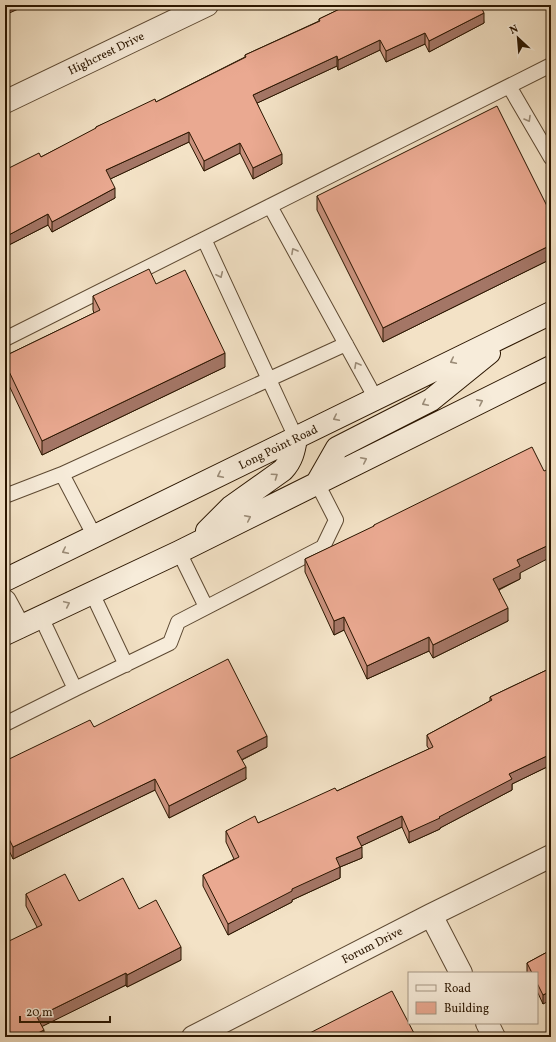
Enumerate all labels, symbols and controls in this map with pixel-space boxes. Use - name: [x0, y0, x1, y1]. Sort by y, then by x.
- north arrow: [498, 18, 538, 58]
- text: N: [507, 22, 521, 39]
- street label: Highcrest Drive: [66, 28, 148, 79]
- one-way arrow: [524, 115, 531, 122]
- one-way arrow: [292, 248, 299, 255]
- one-way arrow: [215, 270, 223, 278]
- one-way arrow: [450, 356, 457, 364]
- one-way arrow: [355, 362, 362, 369]
- one-way arrow: [422, 398, 429, 406]
- one-way arrow: [476, 399, 484, 407]
- one-way arrow: [333, 413, 341, 421]
- street label: Long Point Road: [236, 422, 321, 474]
- one-way arrow: [360, 457, 367, 465]
- one-way arrow: [216, 471, 224, 478]
- one-way arrow: [270, 474, 277, 481]
- one-way arrow: [243, 515, 251, 523]
- one-way arrow: [62, 546, 69, 554]
- one-way arrow: [64, 601, 71, 609]
- street label: Forum Drive: [339, 923, 406, 968]
- legend: [408, 972, 538, 1024]
- text: Road: [444, 981, 471, 997]
- scale bar: [20, 998, 110, 1024]
- text: Building: [444, 1001, 489, 1017]
- text: 20 m: [26, 1005, 53, 1021]

